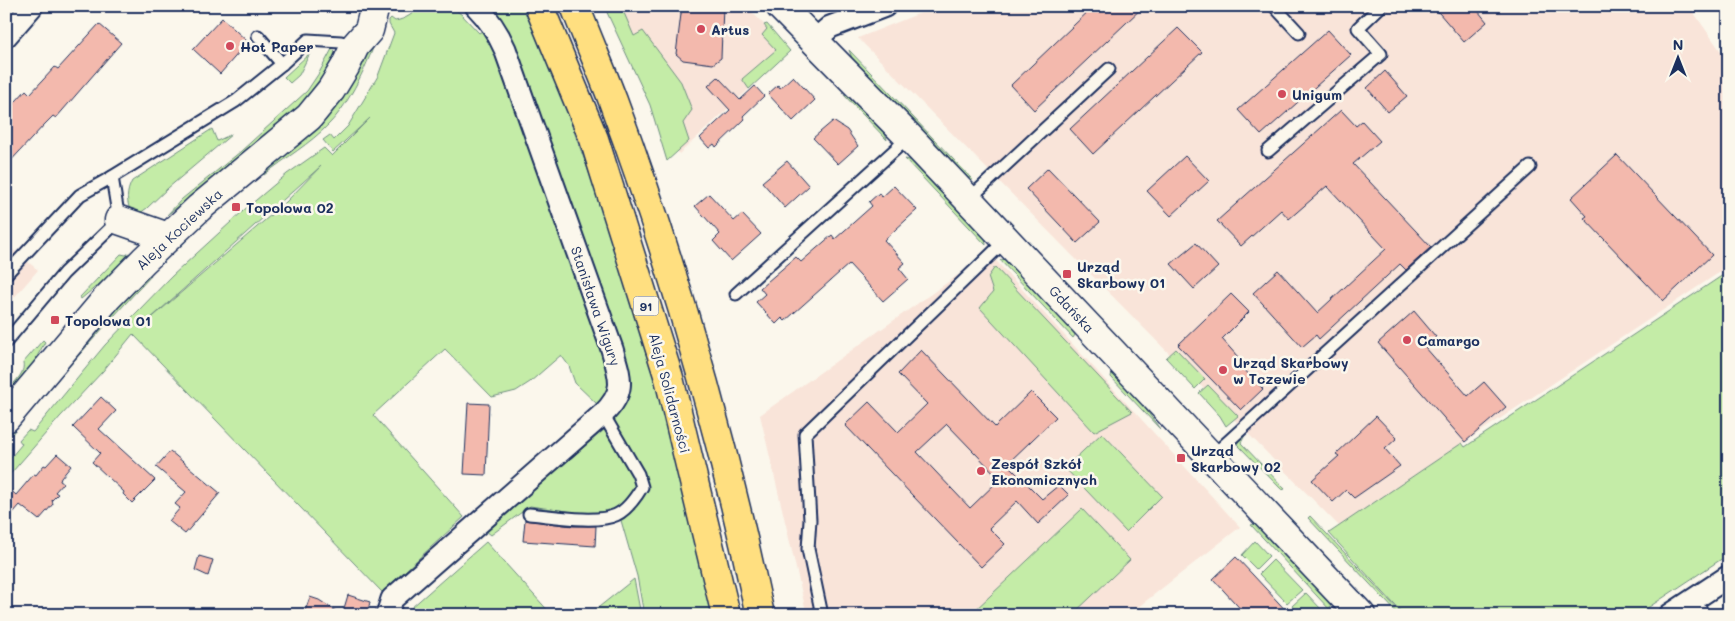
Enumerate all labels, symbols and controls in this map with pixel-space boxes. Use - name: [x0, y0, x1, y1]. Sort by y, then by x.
- place label: Artus: [711, 20, 749, 39]
- marker: Artus: [695, 23, 707, 35]
- north arrow: [1652, 32, 1702, 82]
- text: N: [1673, 35, 1683, 54]
- place label: Hot Paper: [240, 37, 314, 56]
- marker: Hot Paper: [224, 40, 236, 52]
- place label: Unigum: [1292, 85, 1342, 104]
- marker: Unigum: [1276, 88, 1288, 100]
- street label: Aleja Kociewska: [132, 184, 226, 274]
- place label: Topolowa 02: [246, 198, 334, 217]
- marker: Topolowa 02: [230, 201, 242, 213]
- street label: Stanisława Wigury: [567, 244, 625, 368]
- place label: Urząd Skarbowy 01: [1077, 257, 1165, 292]
- marker: Urząd Skarbowy 01: [1061, 268, 1073, 280]
- street label: Gdańska: [1045, 281, 1099, 337]
- road number: 91: [634, 296, 658, 316]
- place label: Topolowa 01: [65, 311, 151, 330]
- marker: Topolowa 01: [49, 314, 61, 326]
- street label: Aleja Solidarności: [645, 331, 695, 455]
- place label: Camargo: [1417, 331, 1480, 350]
- marker: Camargo: [1401, 334, 1413, 346]
- place label: Urząd Skarbowy w Tczewie: [1233, 353, 1349, 388]
- marker: Urząd Skarbowy w Tczewie: [1217, 364, 1229, 376]
- place label: Urząd Skarbowy 02: [1191, 441, 1281, 476]
- marker: Urząd Skarbowy 02: [1175, 452, 1187, 464]
- place label: Zespół Szkół Ekonomicznych: [991, 454, 1097, 489]
- marker: Zespół Szkół Ekonomicznych: [975, 465, 987, 477]

